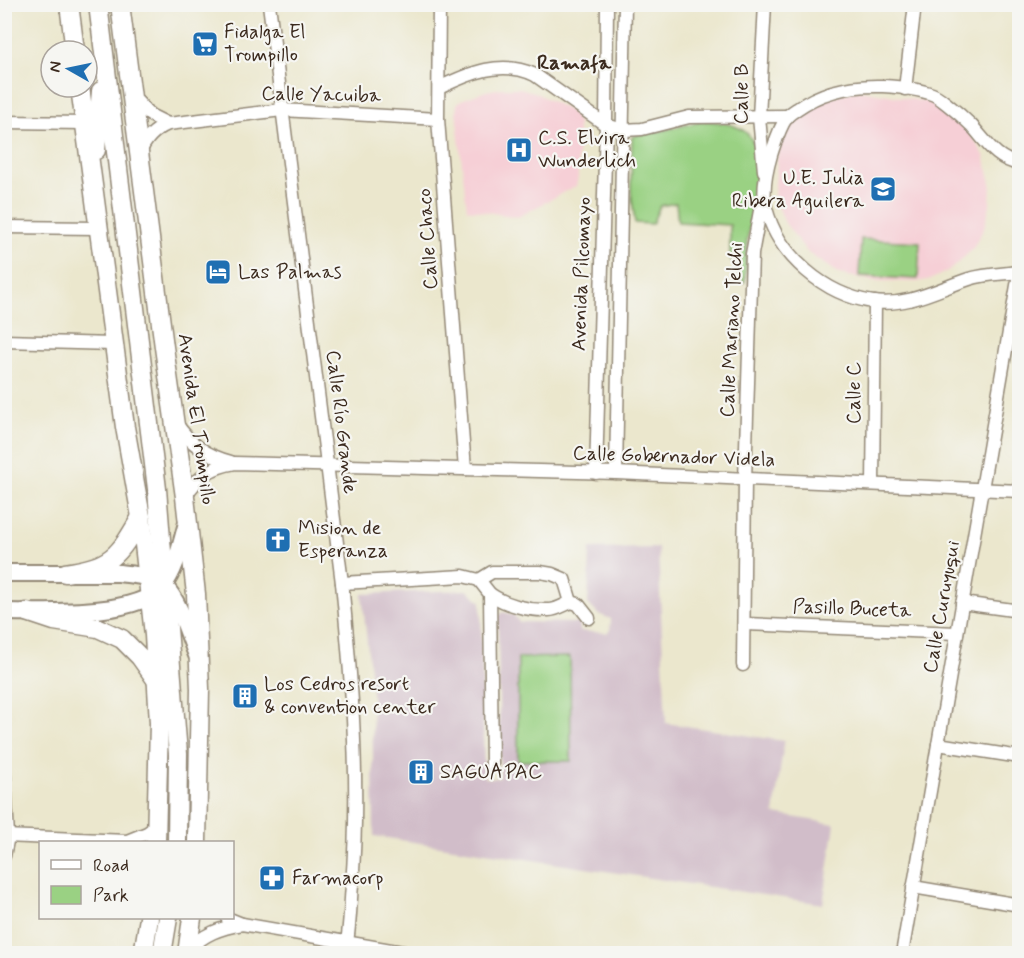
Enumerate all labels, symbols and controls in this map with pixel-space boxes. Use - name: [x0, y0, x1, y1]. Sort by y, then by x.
- place label: Fidalga El Trompillo: [224, 19, 306, 69]
- supermarket icon: Fidalga El Trompillo: [190, 29, 220, 59]
- north arrow: [39, 39, 99, 99]
- district label: Ramafa: [537, 49, 612, 77]
- text: N: [44, 60, 67, 74]
- street label: Calle B: [728, 63, 756, 125]
- street label: Calle Yacuiba: [261, 80, 382, 110]
- place label: C.S. Elvira Wunderlich: [538, 125, 636, 175]
- hospital icon: C.S. Elvira Wunderlich: [504, 135, 534, 165]
- place label: U.E. Julia Ribera Aguilera: [732, 165, 865, 215]
- school or university icon: U.E. Julia Ribera Aguilera: [868, 174, 898, 204]
- street label: Calle Chaco: [411, 187, 445, 291]
- street label: Avenida Pilcomayo: [566, 196, 598, 352]
- street label: Calle Mariano Telchi: [714, 242, 750, 418]
- hotel icon: Las Palmas: [203, 257, 233, 287]
- place label: Las Palmas: [238, 259, 342, 286]
- street label: Avenida El Trompillo: [171, 331, 221, 507]
- street label: Calle Río Grande: [319, 349, 363, 495]
- street label: Calle C: [841, 362, 868, 424]
- street label: Calle Gobernador Videla: [572, 440, 776, 474]
- place label: Mision de Esperanza: [298, 515, 388, 565]
- church icon: Mision de Esperanza: [263, 525, 293, 555]
- street label: Calle Curuyuqui: [917, 539, 967, 675]
- street label: Pasillo Buceta: [792, 593, 913, 625]
- place label: Los Cedros resort & convention center: [264, 671, 436, 721]
- building icon: Los Cedros resort & convention center: [230, 681, 260, 711]
- building icon: SAGUAPAC: [406, 757, 436, 787]
- place label: SAGUAPAC: [440, 759, 542, 786]
- legend: [39, 841, 234, 919]
- text: Road: [93, 854, 129, 878]
- pharmacy icon: Farmacorp: [257, 863, 287, 893]
- place label: Farmacorp: [292, 865, 383, 892]
- text: Park: [93, 884, 129, 908]

